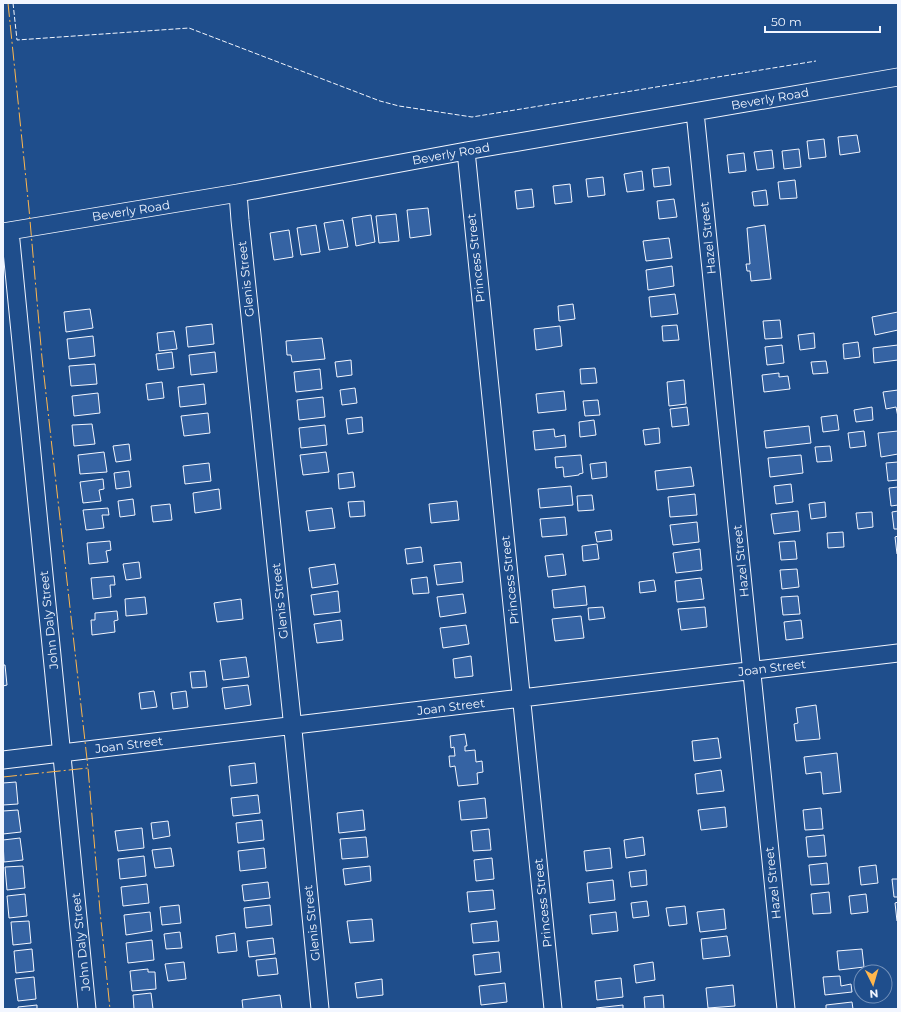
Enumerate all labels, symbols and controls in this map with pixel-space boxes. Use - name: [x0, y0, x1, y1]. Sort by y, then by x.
- scale bar: [765, 8, 880, 34]
- text: 50 m: [771, 14, 802, 29]
- street label: Beverly Road: [730, 84, 810, 113]
- street label: Beverly Road: [411, 139, 491, 168]
- street label: Beverly Road: [91, 197, 171, 224]
- street label: Hazel Street: [696, 201, 719, 275]
- street label: Princess Street: [463, 213, 488, 303]
- street label: Glenis Street: [234, 240, 257, 318]
- street label: Hazel Street: [729, 524, 752, 598]
- street label: Princess Street: [497, 535, 522, 625]
- street label: Glenis Street: [268, 562, 291, 640]
- street label: John Daly Street: [36, 570, 61, 671]
- street label: Joan Street: [736, 656, 807, 679]
- street label: Joan Street: [415, 695, 486, 718]
- street label: Joan Street: [93, 733, 164, 756]
- street label: Hazel Street: [761, 846, 784, 920]
- street label: Princess Street: [530, 858, 555, 948]
- street label: Glenis Street: [300, 884, 323, 962]
- street label: John Daly Street: [68, 892, 93, 993]
- north arrow: [853, 964, 893, 1004]
- text: N: [869, 987, 879, 1001]

